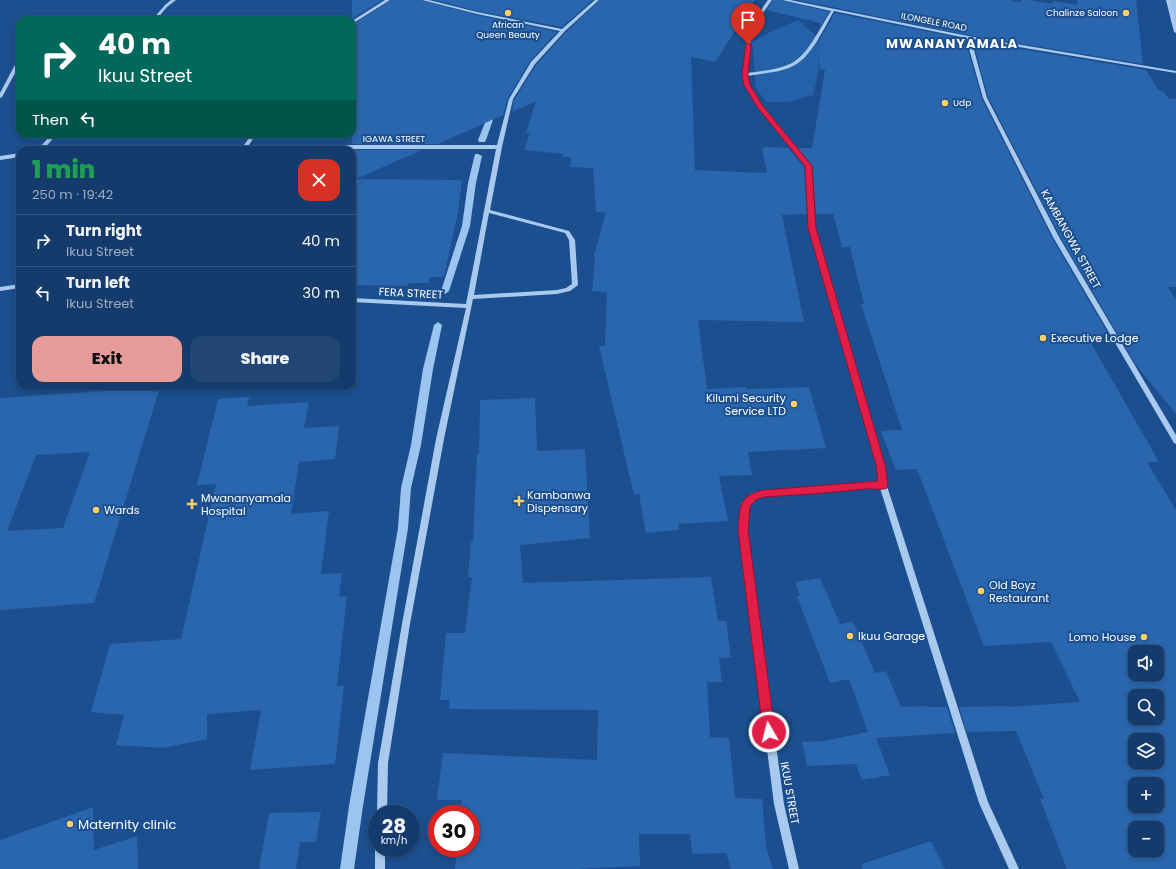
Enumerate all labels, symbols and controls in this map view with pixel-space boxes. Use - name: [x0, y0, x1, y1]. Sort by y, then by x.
- pin: [731, 3, 765, 44]
- place label: Chalinze Saloon: [1046, 7, 1118, 19]
- marker: African Queen Beauty: [503, 8, 513, 18]
- marker: Chalinze Saloon: [1121, 8, 1131, 18]
- icon: arrive: [737, 9, 759, 31]
- street label: ILONGELE ROAD: [900, 10, 968, 34]
- place label: African Queen Beauty: [476, 19, 540, 41]
- text: 40 m: [98, 25, 171, 64]
- icon: right: [32, 32, 84, 84]
- district label: MWANANYAMALA: [886, 34, 1018, 53]
- text: Ikuu Street: [98, 63, 192, 88]
- place label: Udp: [953, 97, 971, 109]
- marker: Udp: [940, 98, 950, 108]
- icon: left: [77, 108, 99, 130]
- text: Then: [32, 109, 69, 130]
- street label: IGAWA STREET: [363, 133, 425, 145]
- text: 1 min: [32, 153, 95, 186]
- button: close: [298, 159, 340, 201]
- text: 250 m · 19:42: [32, 185, 113, 204]
- street label: KAMBANGWA STREET: [1037, 186, 1105, 292]
- text: Turn right: [66, 220, 142, 241]
- icon: right: [32, 230, 54, 252]
- text: 40 m: [302, 230, 340, 251]
- text: Ikuu Street: [66, 242, 134, 261]
- text: Turn left: [66, 272, 130, 293]
- icon: left: [32, 282, 54, 304]
- text: 30 m: [302, 282, 340, 303]
- street label: FERA STREET: [378, 283, 444, 303]
- text: Ikuu Street: [66, 294, 134, 313]
- place label: Executive Lodge: [1051, 330, 1139, 346]
- marker: Executive Lodge: [1038, 333, 1048, 343]
- button: Exit: [32, 336, 182, 382]
- button: Share: [190, 336, 340, 382]
- place label: Kilumi Security Service LTD: [706, 390, 787, 419]
- marker: Kilumi Security Service LTD: [789, 399, 799, 409]
- place label: Kambanwa Dispensary: [527, 487, 591, 516]
- place label: Mwananyamala Hospital: [201, 490, 291, 519]
- marker: Kambanwa Dispensary: [514, 496, 524, 506]
- marker: Mwananyamala Hospital: [186, 498, 198, 510]
- place label: Wards: [104, 502, 140, 518]
- marker: Wards: [91, 505, 101, 515]
- place label: Old Boyz Restaurant: [989, 577, 1049, 606]
- marker: Old Boyz Restaurant: [976, 586, 986, 596]
- place label: Ikuu Garage: [858, 628, 925, 644]
- place label: Lomo House: [1069, 629, 1136, 645]
- marker: Ikuu Garage: [845, 631, 855, 641]
- marker: Lomo House: [1139, 632, 1149, 642]
- map controls: [1128, 645, 1164, 857]
- button: sound: [1128, 645, 1164, 681]
- button: search: [1128, 689, 1164, 725]
- position arrow: [748, 711, 790, 753]
- button: layers: [1128, 733, 1164, 769]
- street label: IKUU STREET: [777, 760, 803, 826]
- button: +: [1128, 777, 1164, 813]
- speed limit sign: 30: [428, 805, 480, 857]
- text: 28: [382, 812, 406, 840]
- place label: Maternity clinic: [78, 815, 176, 834]
- marker: Maternity clinic: [65, 819, 75, 829]
- button: −: [1128, 821, 1164, 857]
- text: km/h: [381, 833, 407, 848]

